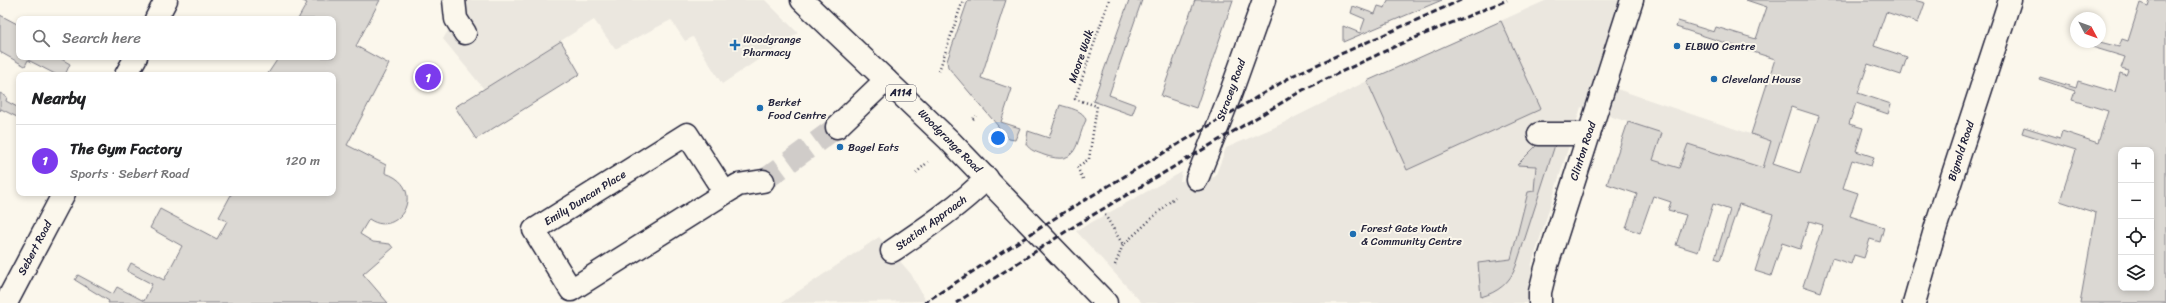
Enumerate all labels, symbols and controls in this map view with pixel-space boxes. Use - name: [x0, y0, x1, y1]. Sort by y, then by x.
- north arrow: [2070, 12, 2106, 48]
- search box: [16, 16, 336, 60]
- text: Search here: [62, 25, 141, 51]
- street label: Moore Walk: [1063, 26, 1099, 86]
- icon: search: [30, 27, 52, 49]
- place label: Woodgrange Pharmacy: [743, 30, 802, 62]
- place label: ELBWO Centre: [1685, 37, 1756, 56]
- marker: Woodgrange Pharmacy: [730, 40, 740, 50]
- marker: ELBWO Centre: [1672, 41, 1682, 51]
- street label: Stracey Road: [1211, 55, 1251, 124]
- pin: 1: [415, 62, 441, 92]
- place label: Cleveland House: [1722, 70, 1801, 89]
- marker: Cleveland House: [1709, 74, 1719, 84]
- text: Nearby: [32, 83, 86, 113]
- road number: A114: [886, 85, 916, 101]
- place label: Berket Food Centre: [768, 93, 827, 125]
- marker: Berket Food Centre: [755, 103, 765, 113]
- street label: Woodgrange Road: [913, 104, 987, 178]
- street label: Bignold Road: [1942, 117, 1980, 184]
- street label: Clinton Road: [1565, 118, 1602, 183]
- your location: [988, 128, 1008, 148]
- text: The Gym Factory: [70, 136, 182, 162]
- place label: Bagel Eats: [848, 138, 900, 157]
- marker: Bagel Eats: [835, 142, 845, 152]
- map controls: [2118, 147, 2154, 291]
- button: +: [2118, 147, 2154, 183]
- text: 1: [42, 149, 48, 172]
- text: 120 m: [285, 149, 320, 172]
- text: Sports · Sebert Road: [70, 162, 189, 185]
- street label: Emily Duncan Place: [540, 165, 630, 231]
- button: −: [2118, 183, 2154, 219]
- street label: Station Approach: [891, 190, 971, 256]
- street label: Sebert Road: [13, 216, 58, 279]
- place label: Forest Gate Youth & Community Centre: [1361, 219, 1462, 251]
- button: locate: [2118, 219, 2154, 255]
- marker: Forest Gate Youth & Community Centre: [1348, 229, 1358, 239]
- button: layers: [2118, 255, 2154, 291]

